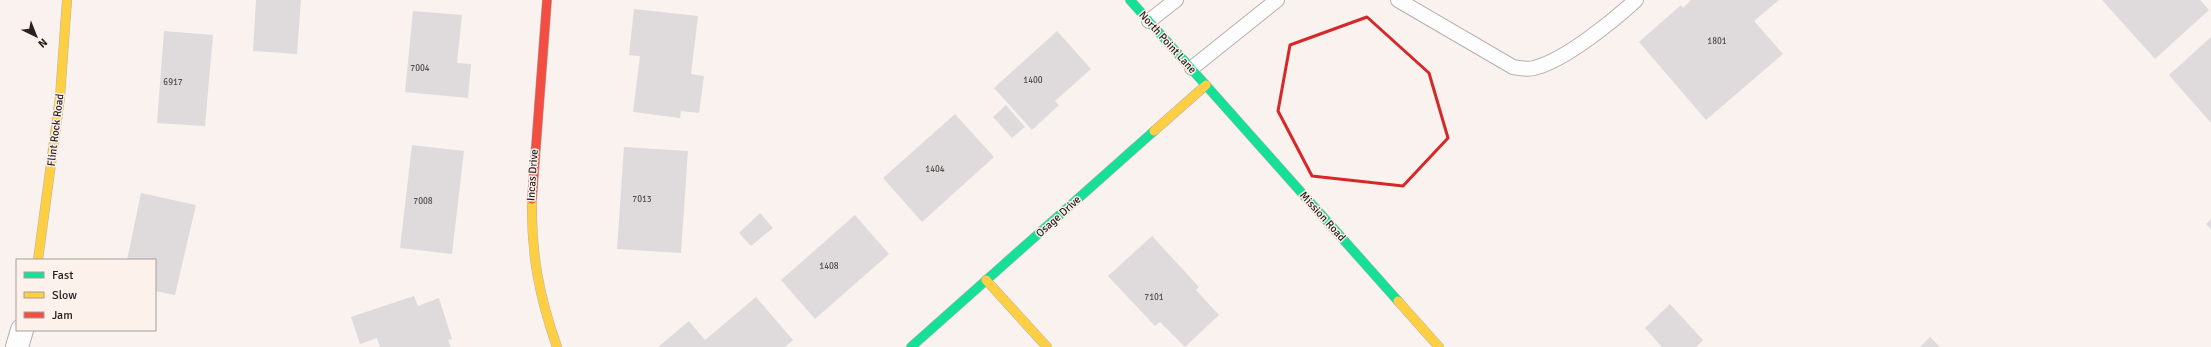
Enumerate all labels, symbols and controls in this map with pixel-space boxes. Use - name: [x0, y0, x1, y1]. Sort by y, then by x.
- street label: North Point Lane: [1136, 8, 1199, 76]
- north arrow: [16, 16, 56, 56]
- text: N: [35, 36, 50, 50]
- house number: 1801: [1707, 36, 1727, 47]
- house number: 7004: [410, 63, 430, 74]
- house number: 1400: [1023, 75, 1043, 86]
- house number: 6917: [163, 77, 183, 88]
- street label: Flint Rock Road: [45, 93, 66, 167]
- street label: Incas Drive: [524, 149, 541, 201]
- house number: 1404: [925, 164, 945, 175]
- street label: Mission Road: [1297, 189, 1348, 244]
- street label: Osage Drive: [1033, 193, 1083, 240]
- house number: 7013: [632, 194, 652, 205]
- house number: 7008: [413, 196, 433, 207]
- legend: [16, 259, 156, 331]
- house number: 1408: [819, 261, 839, 272]
- text: Fast: [52, 268, 73, 283]
- text: Slow: [52, 288, 77, 303]
- house number: 7101: [1144, 292, 1164, 303]
- text: Jam: [52, 308, 73, 323]

